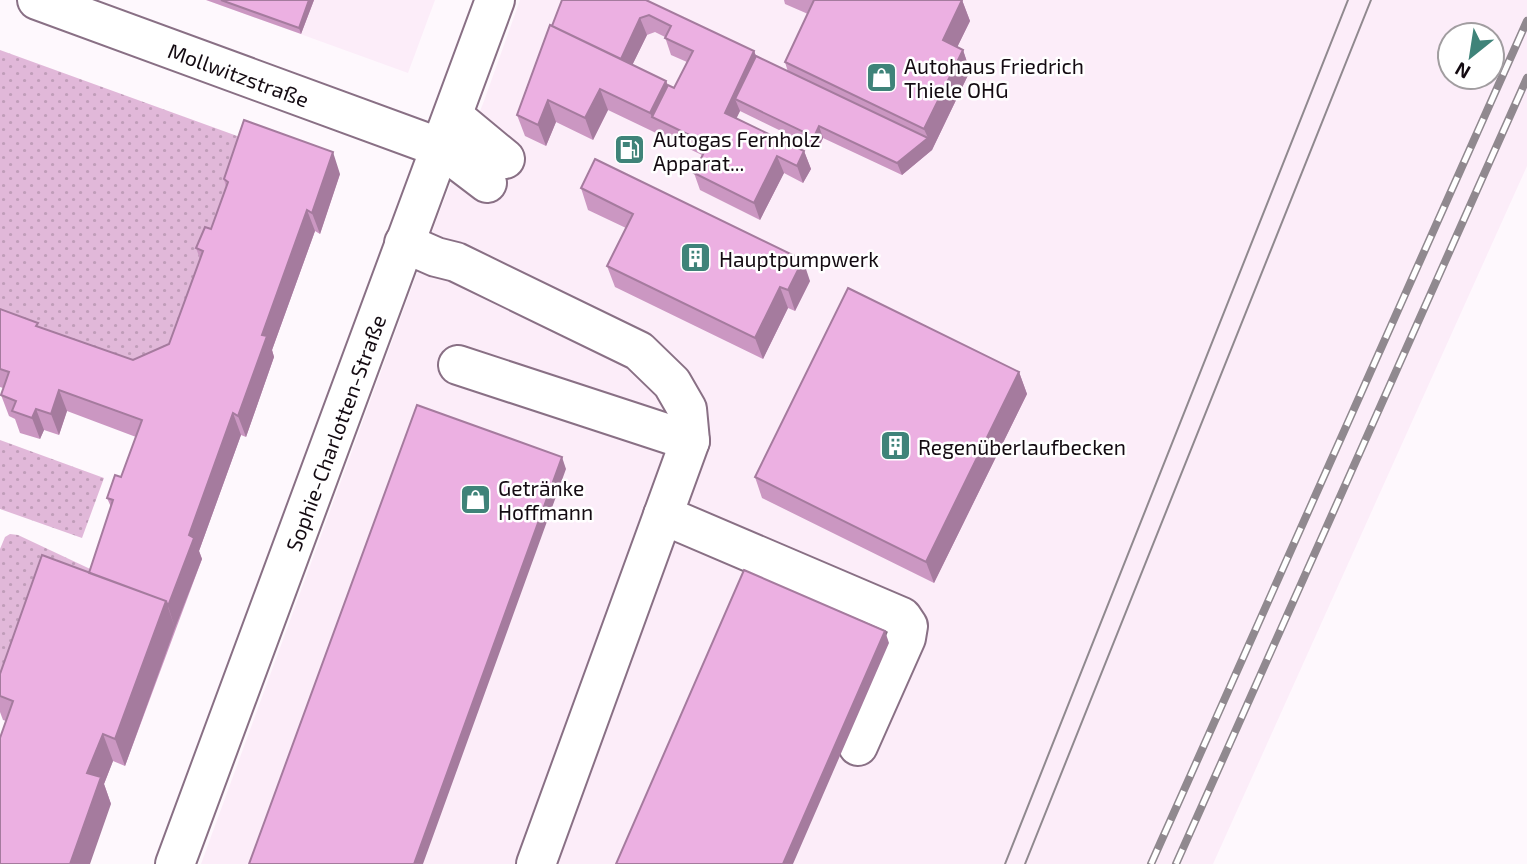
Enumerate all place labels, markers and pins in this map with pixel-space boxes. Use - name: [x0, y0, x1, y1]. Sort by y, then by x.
- place label: Autohaus Friedrich Thiele OHG: [904, 53, 1084, 102]
- shop icon: Autohaus Friedrich Thiele OHG: [864, 60, 898, 94]
- place label: Autogas Fernholz Apparat...: [653, 126, 820, 175]
- fuel station icon: Autogas Fernholz Apparat...: [613, 133, 647, 167]
- building icon: Hauptpumpwerk: [679, 241, 713, 275]
- place label: Hauptpumpwerk: [719, 246, 879, 271]
- building icon: Regenüberlaufbecken: [878, 429, 912, 463]
- place label: Regenüberlaufbecken: [918, 434, 1126, 459]
- place label: Getränke Hoffmann: [498, 475, 593, 524]
- shop icon: Getränke Hoffmann: [458, 482, 492, 516]

